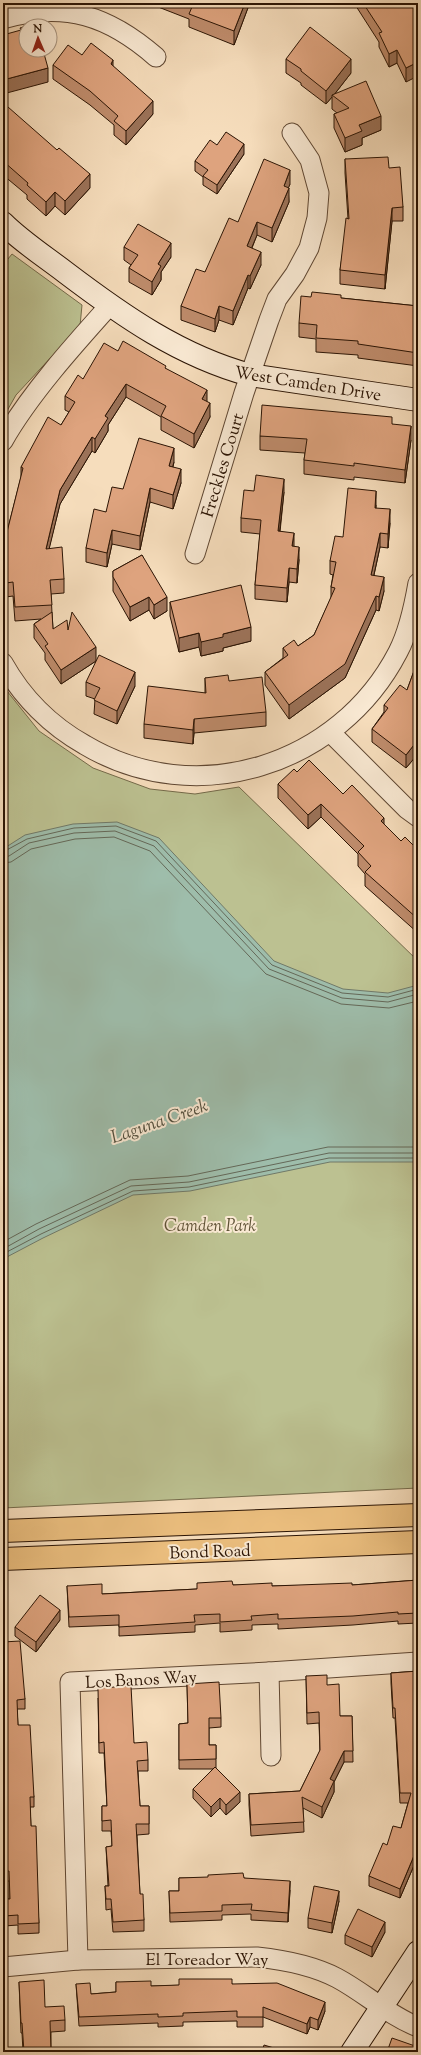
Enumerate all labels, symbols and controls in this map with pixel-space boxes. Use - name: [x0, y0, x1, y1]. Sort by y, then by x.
- north arrow: [18, 18, 58, 58]
- text: N: [32, 21, 43, 37]
- street label: West Camden Drive: [233, 362, 383, 408]
- street label: Freckles Court: [197, 410, 251, 521]
- water label: Laguna Creek: [108, 1094, 212, 1152]
- park label: Camden Park: [164, 1215, 256, 1239]
- street label: Bond Road: [169, 1540, 252, 1566]
- street label: Los Banos Way: [85, 1666, 198, 1696]
- street label: El Toreador Way: [146, 1949, 269, 1973]

